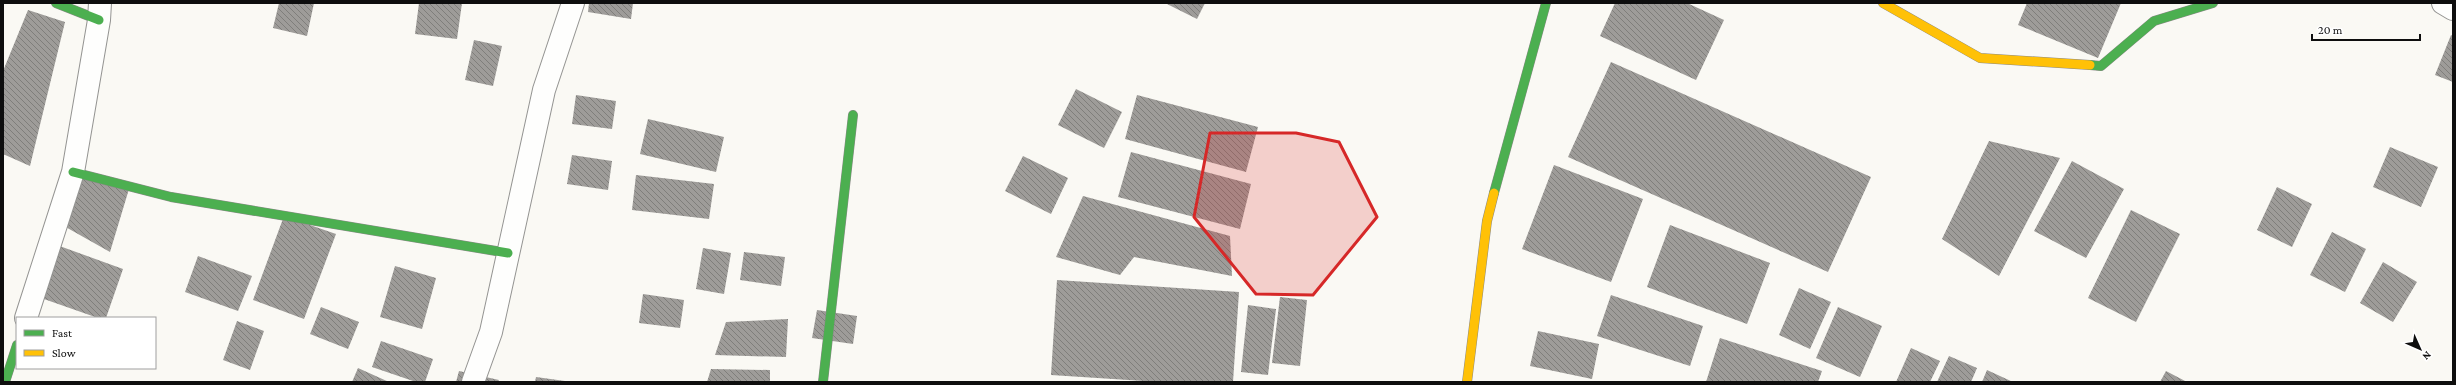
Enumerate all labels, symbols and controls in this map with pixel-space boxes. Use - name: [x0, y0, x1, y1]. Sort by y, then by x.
- scale bar: [2312, 16, 2420, 42]
- text: 20 m: [2318, 23, 2343, 37]
- legend: [16, 317, 156, 369]
- text: Fast: [52, 326, 73, 340]
- north arrow: [2400, 329, 2440, 369]
- text: Slow: [52, 346, 76, 360]
- text: N: [2420, 349, 2434, 363]

